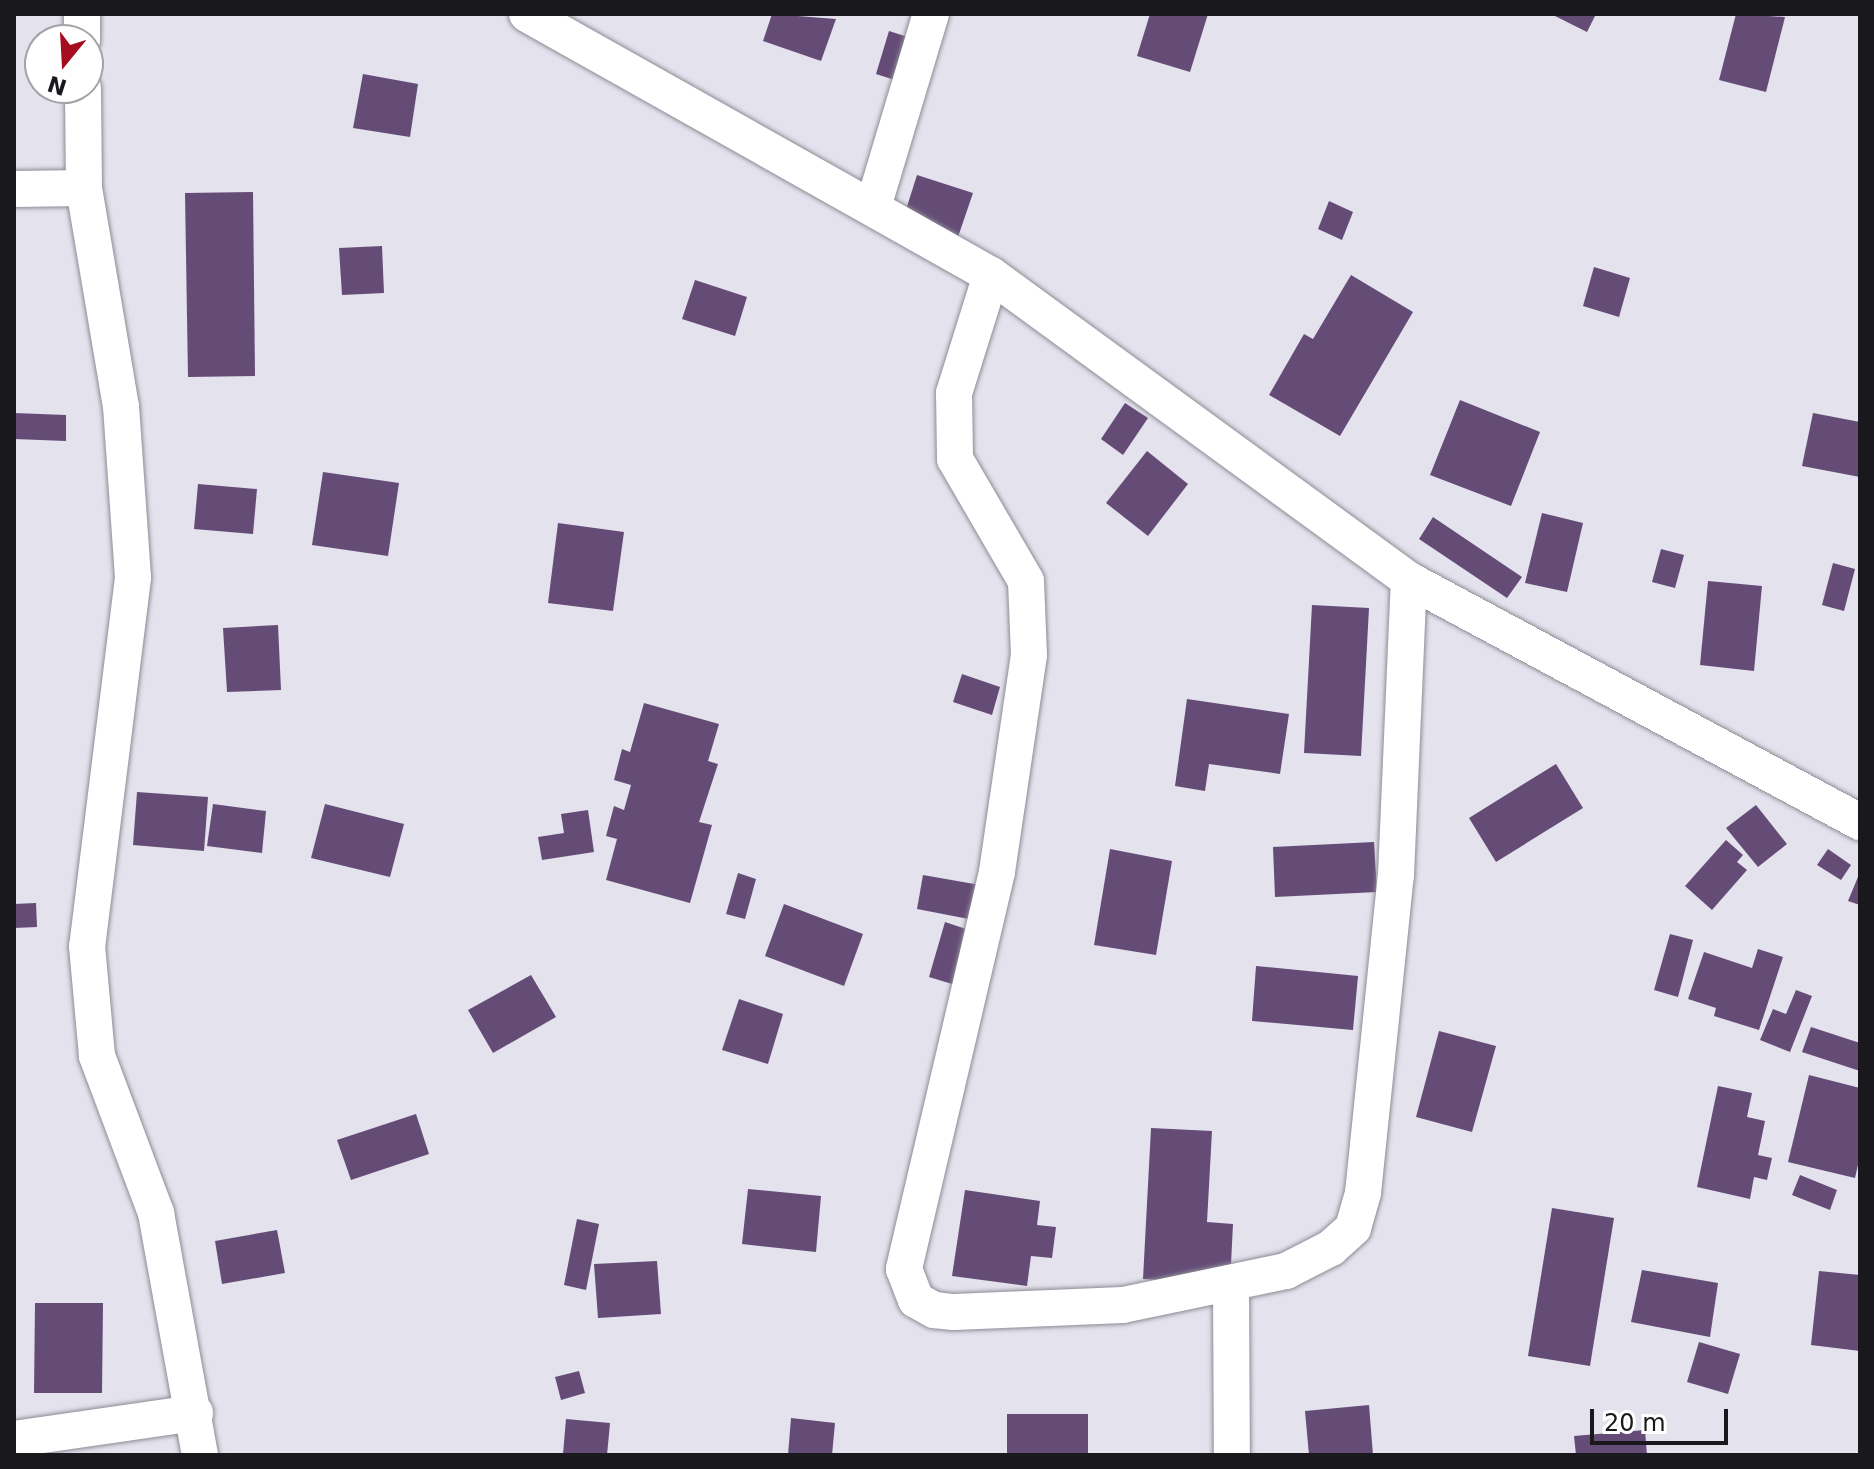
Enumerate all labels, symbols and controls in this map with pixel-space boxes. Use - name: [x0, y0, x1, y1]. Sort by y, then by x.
- north arrow: [24, 24, 104, 104]
- text: N: [44, 71, 70, 100]
- scale bar: [1594, 1393, 1732, 1443]
- text: 20 m: [1604, 1409, 1666, 1437]

